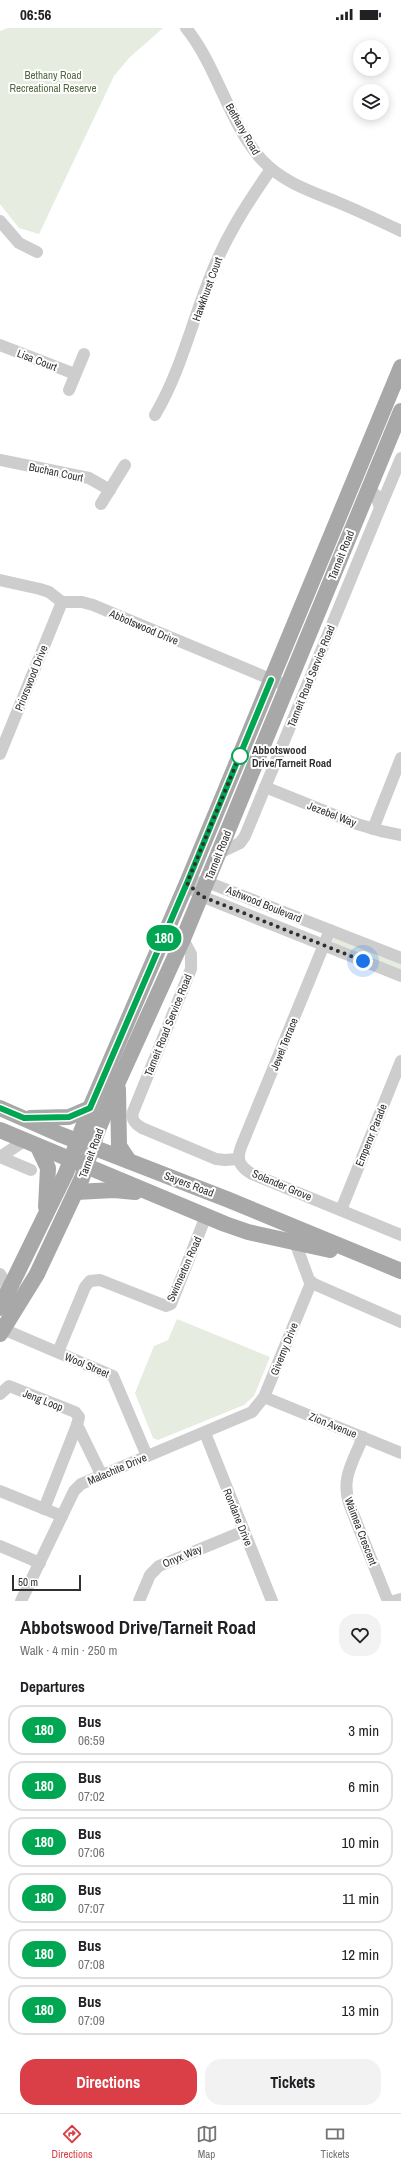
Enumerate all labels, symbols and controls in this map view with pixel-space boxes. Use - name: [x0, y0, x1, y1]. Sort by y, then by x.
- text: 06:56: [20, 4, 51, 25]
- map controls: [353, 40, 389, 120]
- button: locate: [353, 40, 389, 76]
- park label: Bethany Road Recreational Reserve: [9, 68, 97, 95]
- button: layers: [353, 84, 389, 120]
- street label: Bethany Road: [223, 101, 263, 157]
- street label: Hawkhurst Court: [189, 255, 225, 323]
- street label: Lisa Court: [15, 346, 59, 374]
- street label: Buchan Court: [28, 459, 85, 485]
- street label: Tarneit Road: [325, 528, 357, 582]
- street label: Abbotswood Drive: [106, 606, 181, 648]
- street label: Tarneit Road Service Road: [284, 623, 338, 729]
- street label: Priorswood Drive: [11, 643, 51, 713]
- place label: Abbotswood Drive/Tarneit Road: [252, 743, 332, 770]
- marker: Abbotswood Drive/Tarneit Road: [231, 747, 249, 765]
- street label: Jezebel Way: [306, 798, 359, 830]
- street label: Tarneit Road: [202, 828, 234, 882]
- street label: Ashwood Boulevard: [223, 882, 304, 926]
- line badge: 180: [141, 925, 187, 951]
- text: 180: [154, 929, 174, 947]
- your location: [353, 951, 373, 971]
- street label: Tarneit Road Service Road: [141, 972, 195, 1078]
- street label: Jewel Terrace: [267, 1016, 301, 1072]
- street label: Emperor Parade: [352, 1102, 390, 1168]
- street label: Tarneit Road: [76, 1126, 106, 1180]
- street label: Solander Grove: [250, 1166, 314, 1204]
- street label: Sayers Road: [162, 1168, 216, 1200]
- street label: Swinnerton Road: [163, 1234, 205, 1304]
- street label: Giverny Drive: [267, 1321, 301, 1377]
- street label: Wool Street: [63, 1349, 112, 1381]
- street label: Jeng Loop: [21, 1386, 65, 1414]
- street label: Zion Avenue: [307, 1409, 359, 1441]
- street label: Malachite Drive: [85, 1450, 149, 1488]
- street label: Rondane Drive: [220, 1486, 256, 1548]
- street label: Waimea Crescent: [342, 1495, 381, 1568]
- street label: Onyx Way: [160, 1541, 204, 1571]
- scale bar: [12, 1573, 81, 1592]
- text: 50 m: [18, 1575, 38, 1589]
- text: Abbotswood Drive/Tarneit Road: [20, 1614, 256, 1640]
- button: heart: [339, 1614, 381, 1656]
- text: Walk · 4 min · 250 m: [20, 1642, 117, 1659]
- text: Departures: [20, 1676, 85, 1697]
- text: Bus: [78, 1711, 101, 1732]
- text: 3 min: [348, 1720, 379, 1741]
- text: 180: [34, 1721, 54, 1739]
- text: 06:59: [78, 1732, 105, 1749]
- text: Bus: [78, 1767, 101, 1788]
- text: 6 min: [348, 1776, 379, 1797]
- text: 180: [34, 1777, 54, 1795]
- text: 07:02: [78, 1788, 105, 1805]
- text: Bus: [78, 1823, 101, 1844]
- text: 10 min: [341, 1832, 379, 1853]
- text: 180: [34, 1833, 54, 1851]
- text: 07:06: [78, 1844, 105, 1861]
- text: Bus: [78, 1879, 101, 1900]
- text: 11 min: [342, 1888, 379, 1909]
- text: 180: [34, 1889, 54, 1907]
- text: 07:07: [78, 1900, 105, 1917]
- text: Bus: [78, 1935, 101, 1956]
- text: 12 min: [341, 1944, 379, 1965]
- text: 180: [34, 1945, 54, 1963]
- text: 07:08: [78, 1956, 105, 1973]
- text: Bus: [78, 1991, 101, 2012]
- text: 13 min: [341, 2000, 379, 2021]
- text: 180: [34, 2001, 54, 2019]
- text: 07:09: [78, 2012, 105, 2029]
- button: Directions: [20, 2059, 197, 2105]
- button: Tickets: [205, 2059, 381, 2105]
- tab: Directions: [52, 2123, 93, 2161]
- tab: Map: [196, 2123, 218, 2161]
- tab: Tickets: [321, 2123, 349, 2161]

